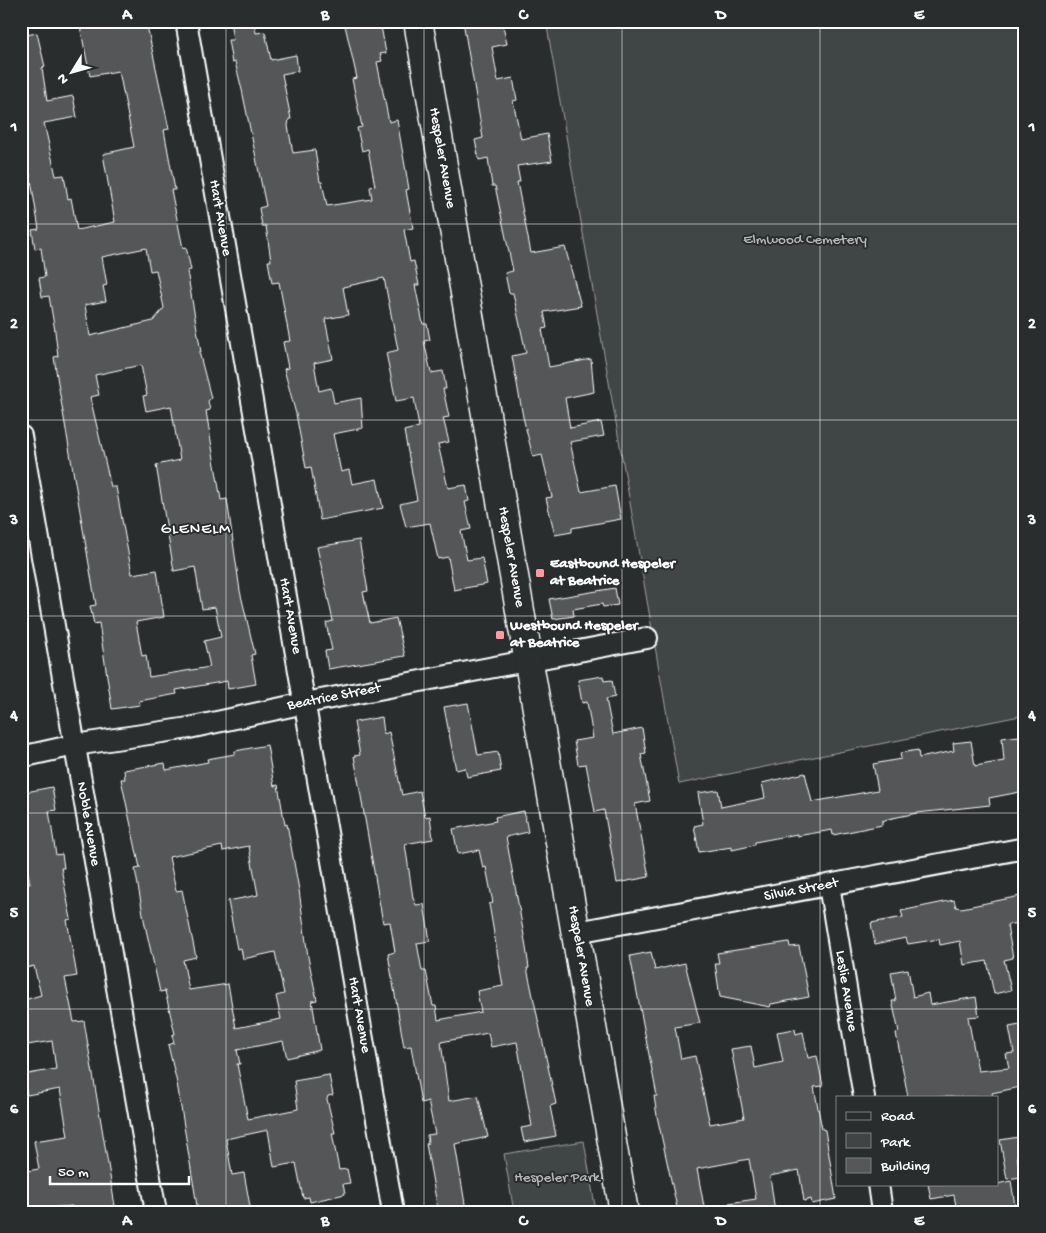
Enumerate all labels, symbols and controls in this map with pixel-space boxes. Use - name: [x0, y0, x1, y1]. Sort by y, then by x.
- text: A: [121, 7, 133, 26]
- text: B: [320, 7, 330, 26]
- text: C: [518, 7, 529, 26]
- text: D: [714, 7, 727, 26]
- text: E: [914, 7, 925, 26]
- north arrow: [48, 48, 98, 98]
- text: N: [54, 70, 73, 87]
- street label: Hespeler Avenue: [424, 106, 460, 210]
- text: 1: [10, 119, 17, 138]
- text: 1: [1028, 119, 1035, 138]
- street label: Hart Avenue: [204, 179, 236, 258]
- park label: Elmwood Cemetery: [743, 231, 867, 249]
- text: 2: [10, 316, 18, 335]
- text: 2: [1028, 316, 1036, 335]
- street label: Hespeler Avenue: [493, 505, 529, 609]
- text: 3: [9, 512, 18, 531]
- text: 3: [1027, 512, 1036, 531]
- district label: GLENELM: [161, 521, 231, 540]
- place label: Eastbound Hespeler at Beatrice: [549, 555, 677, 590]
- marker: Eastbound Hespeler at Beatrice: [534, 567, 546, 579]
- street label: Hart Avenue: [274, 577, 306, 656]
- place label: Westbound Hespeler at Beatrice: [509, 617, 639, 652]
- marker: Westbound Hespeler at Beatrice: [494, 629, 506, 641]
- street label: Beatrice Street: [285, 679, 384, 715]
- text: 4: [9, 708, 18, 727]
- text: 4: [1027, 708, 1036, 727]
- street label: Noble Avenue: [72, 780, 104, 868]
- street label: Silvia Street: [762, 874, 841, 906]
- street label: Hespeler Avenue: [563, 904, 599, 1008]
- text: 5: [10, 905, 19, 924]
- text: 5: [1028, 905, 1037, 924]
- street label: Leslie Avenue: [831, 949, 861, 1033]
- street label: Hart Avenue: [343, 976, 375, 1055]
- legend: [836, 1096, 998, 1186]
- text: 6: [10, 1101, 19, 1120]
- text: 6: [1028, 1101, 1037, 1120]
- text: Road: [881, 1108, 915, 1126]
- text: Park: [880, 1134, 911, 1152]
- scale bar: [50, 1153, 189, 1185]
- text: Building: [880, 1158, 930, 1176]
- text: 50 m: [58, 1164, 89, 1182]
- park label: Hespeler Park: [514, 1169, 601, 1187]
- text: A: [121, 1213, 133, 1232]
- text: B: [320, 1213, 330, 1232]
- text: C: [518, 1213, 529, 1232]
- text: D: [714, 1213, 727, 1232]
- text: E: [914, 1213, 925, 1232]

